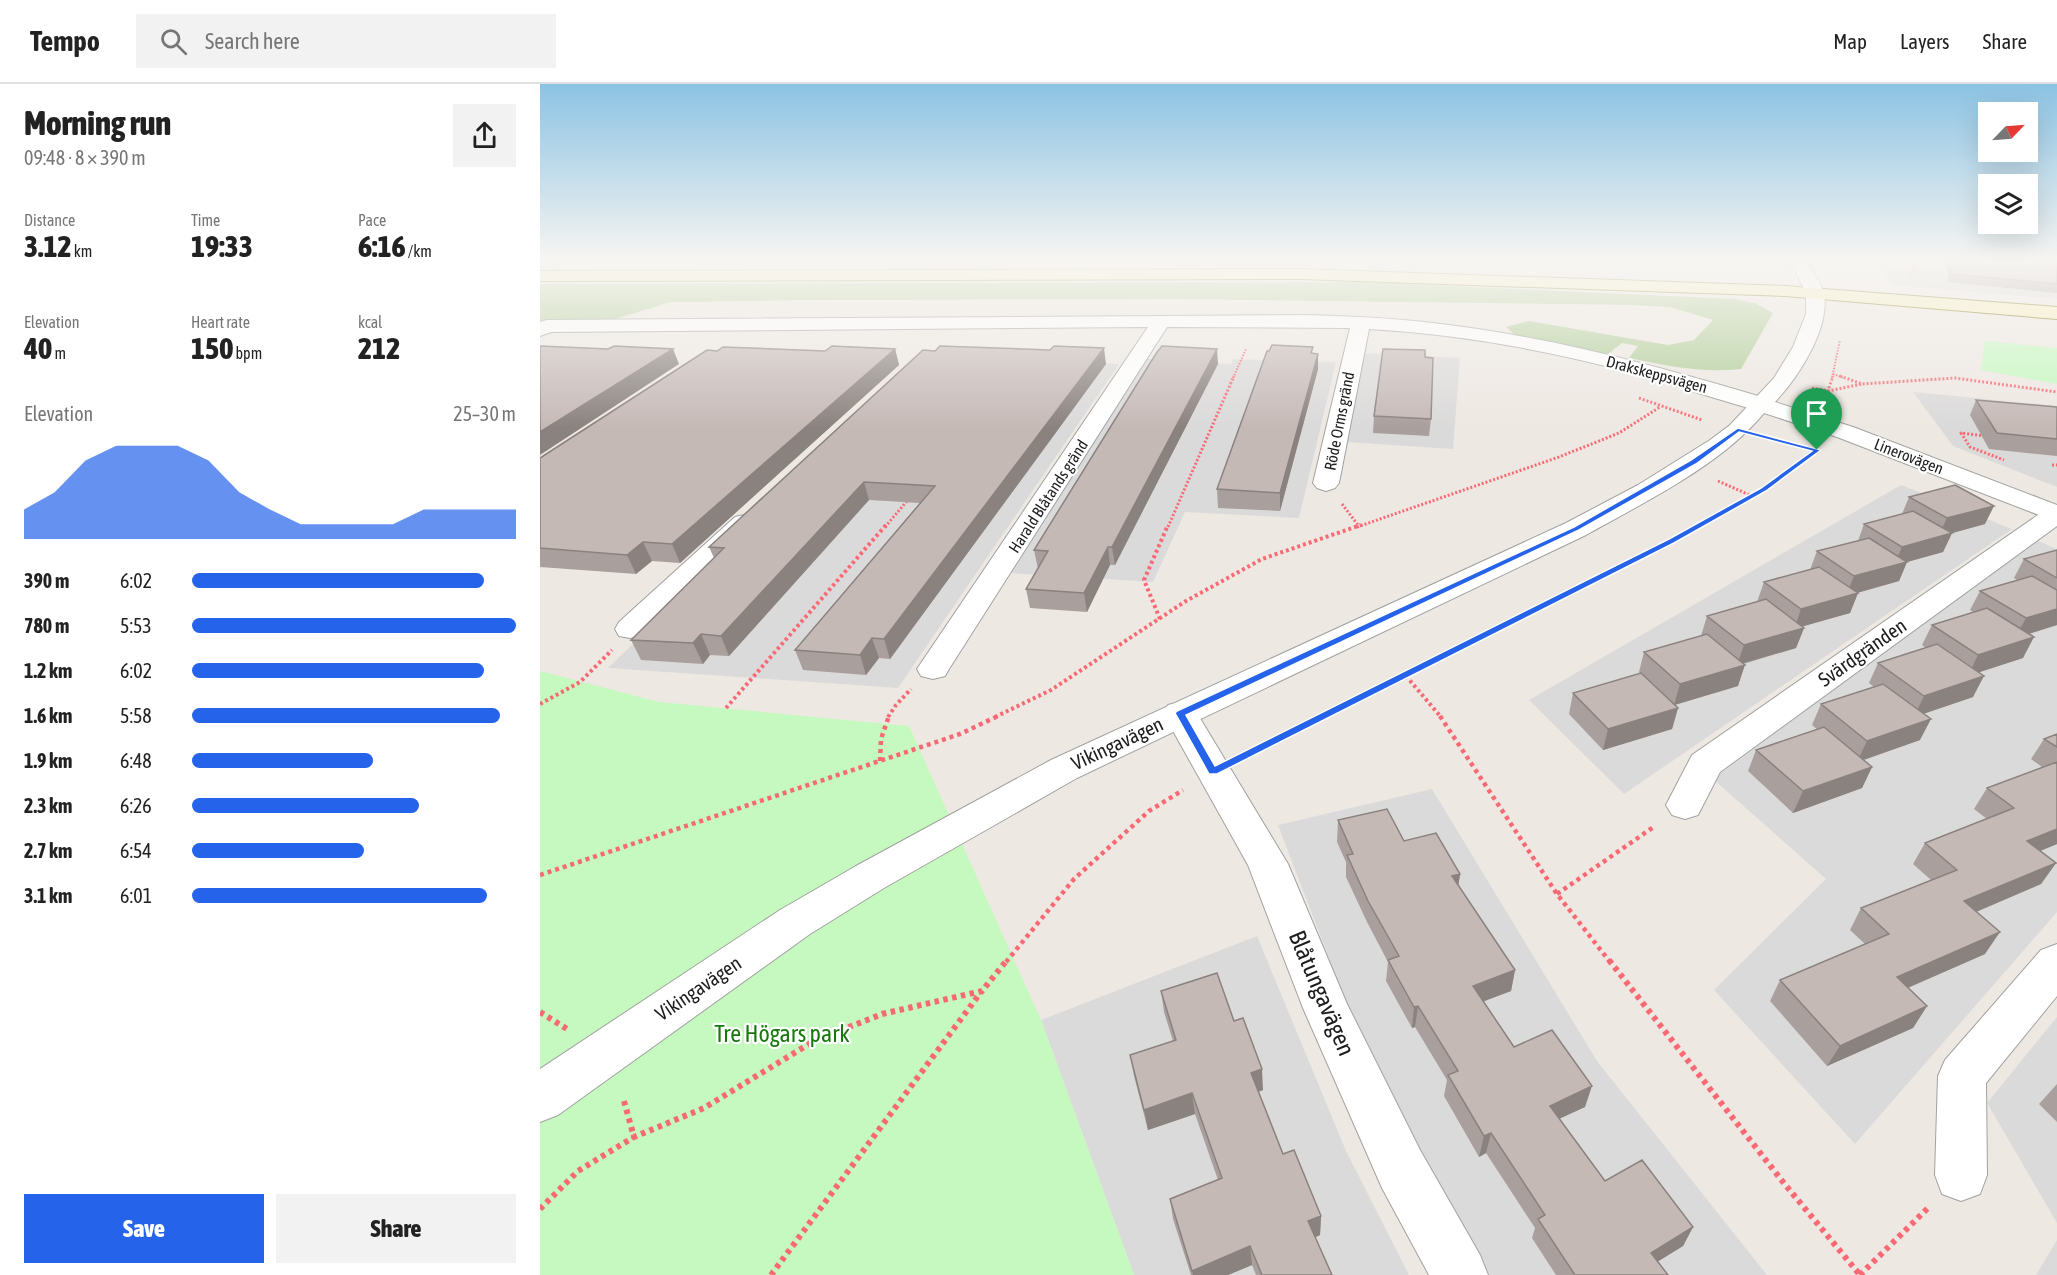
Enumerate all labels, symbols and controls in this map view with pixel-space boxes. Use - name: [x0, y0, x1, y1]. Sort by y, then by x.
- search box: [136, 14, 556, 68]
- text: Tempo: [30, 25, 100, 57]
- icon: search: [157, 25, 190, 58]
- text: Search here: [205, 28, 300, 54]
- text: Map: [1833, 29, 1867, 53]
- text: Layers: [1900, 29, 1950, 53]
- text: Share: [1983, 29, 2027, 53]
- north arrow: [1978, 102, 2038, 162]
- map controls: [1978, 102, 2038, 234]
- text: Morning run: [24, 104, 171, 142]
- button: share: [453, 104, 516, 167]
- text: 09:48 · 8 × 390 m: [24, 146, 146, 169]
- button: layers: [1978, 174, 2038, 234]
- text: Distance: [24, 211, 75, 229]
- text: Time: [191, 211, 220, 229]
- text: Pace: [358, 211, 386, 229]
- text: 3.12: [24, 229, 72, 263]
- text: 19:33: [191, 229, 253, 263]
- text: 6:16: [358, 229, 406, 263]
- text: km: [72, 242, 92, 260]
- text: /km: [406, 242, 432, 260]
- text: Elevation: [24, 313, 79, 331]
- text: Heart rate: [191, 313, 250, 331]
- text: kcal: [358, 313, 382, 331]
- text: 40: [24, 331, 52, 365]
- text: 150: [191, 331, 233, 365]
- text: 212: [358, 331, 400, 365]
- text: m: [52, 344, 66, 362]
- text: bpm: [233, 344, 262, 362]
- street label: Drakskeppsvägen: [1604, 352, 1709, 397]
- street label: Röde Orms gränd: [1321, 370, 1358, 472]
- pin: [1791, 388, 1842, 450]
- icon: arrive: [1800, 397, 1833, 430]
- text: Elevation: [24, 402, 93, 425]
- text: 25–30 m: [453, 402, 516, 425]
- street label: Linerovägen: [1872, 435, 1946, 478]
- street label: Harald Blåtands gränd: [1005, 436, 1092, 556]
- text: 390 m: [24, 569, 69, 592]
- text: 6:02: [120, 569, 152, 592]
- street label: Svärdgränden: [1814, 613, 1910, 691]
- text: 780 m: [24, 614, 69, 637]
- text: 5:53: [120, 614, 152, 637]
- text: 1.2 km: [24, 659, 72, 682]
- text: 6:02: [120, 659, 152, 682]
- text: 1.6 km: [24, 704, 72, 727]
- text: 5:58: [120, 704, 152, 727]
- street label: Vikingavägen: [1067, 712, 1167, 774]
- text: 1.9 km: [24, 749, 72, 772]
- text: 6:48: [120, 749, 152, 772]
- text: 2.3 km: [24, 794, 72, 817]
- text: 6:26: [120, 794, 152, 817]
- text: 2.7 km: [24, 839, 72, 862]
- text: 6:54: [120, 839, 152, 862]
- text: 3.1 km: [24, 884, 72, 907]
- text: 6:01: [120, 884, 152, 907]
- street label: Blåtungavägen: [1284, 926, 1360, 1060]
- street label: Vikingavägen: [651, 951, 745, 1025]
- park label: Tre Högars park: [714, 1020, 850, 1047]
- button: Save: [24, 1194, 264, 1263]
- button: Share: [276, 1194, 516, 1263]

